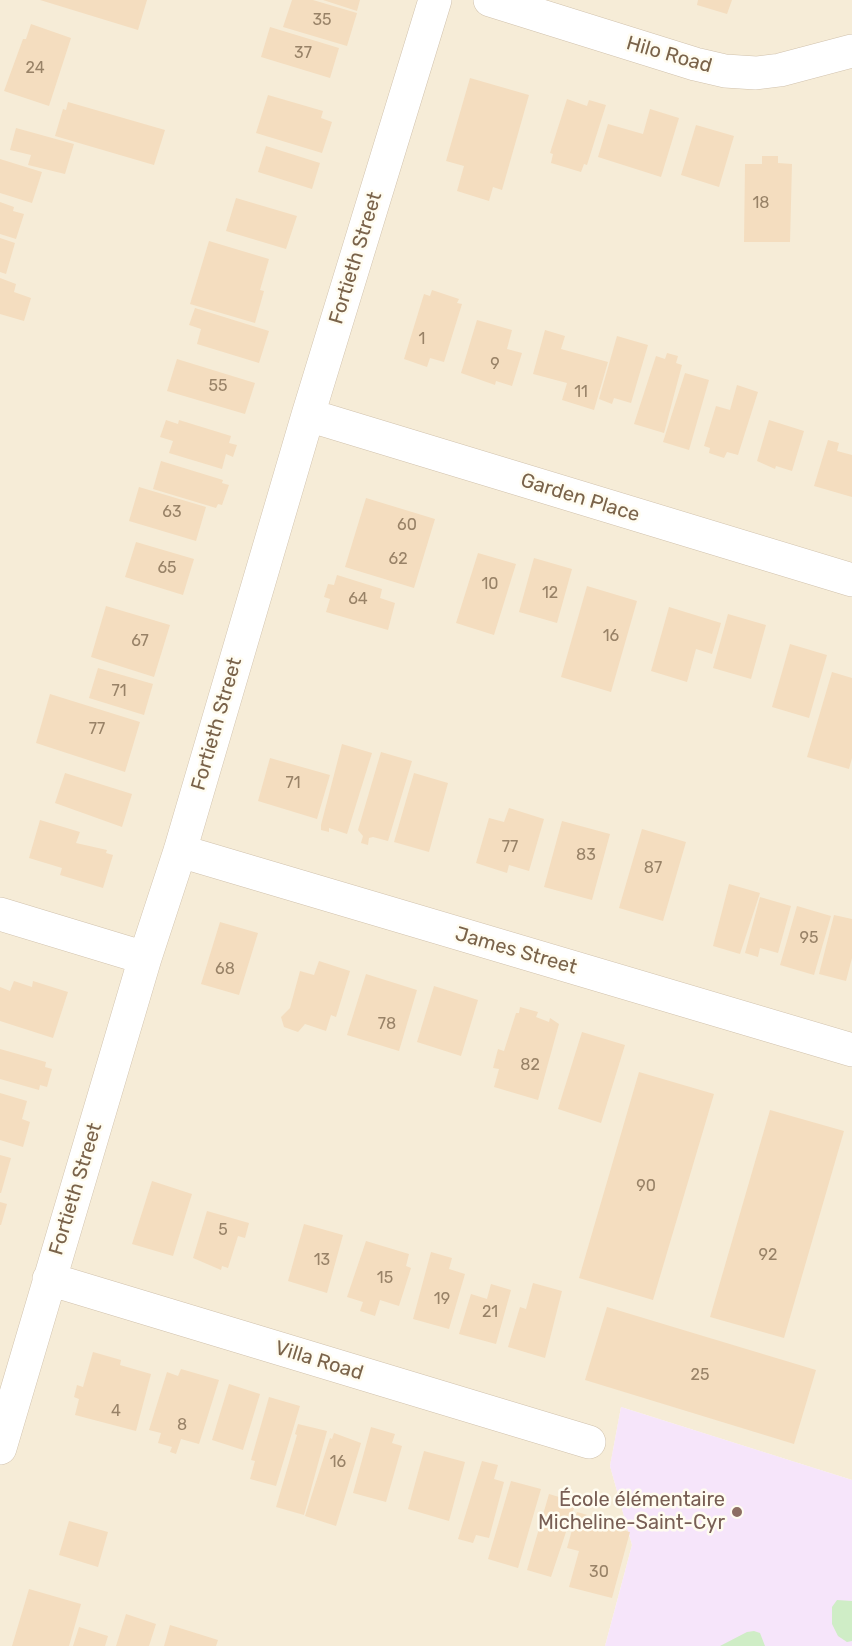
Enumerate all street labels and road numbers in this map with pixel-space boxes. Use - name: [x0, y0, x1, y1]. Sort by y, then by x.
- street label: Hilo Road: [624, 31, 714, 79]
- street label: Fortieth Street: [324, 189, 388, 327]
- street label: Garden Place: [518, 469, 642, 527]
- street label: Fortieth Street: [187, 655, 247, 793]
- street label: James Street: [452, 922, 580, 980]
- street label: Fortieth Street: [44, 1120, 108, 1258]
- street label: Villa Road: [272, 1336, 366, 1386]

